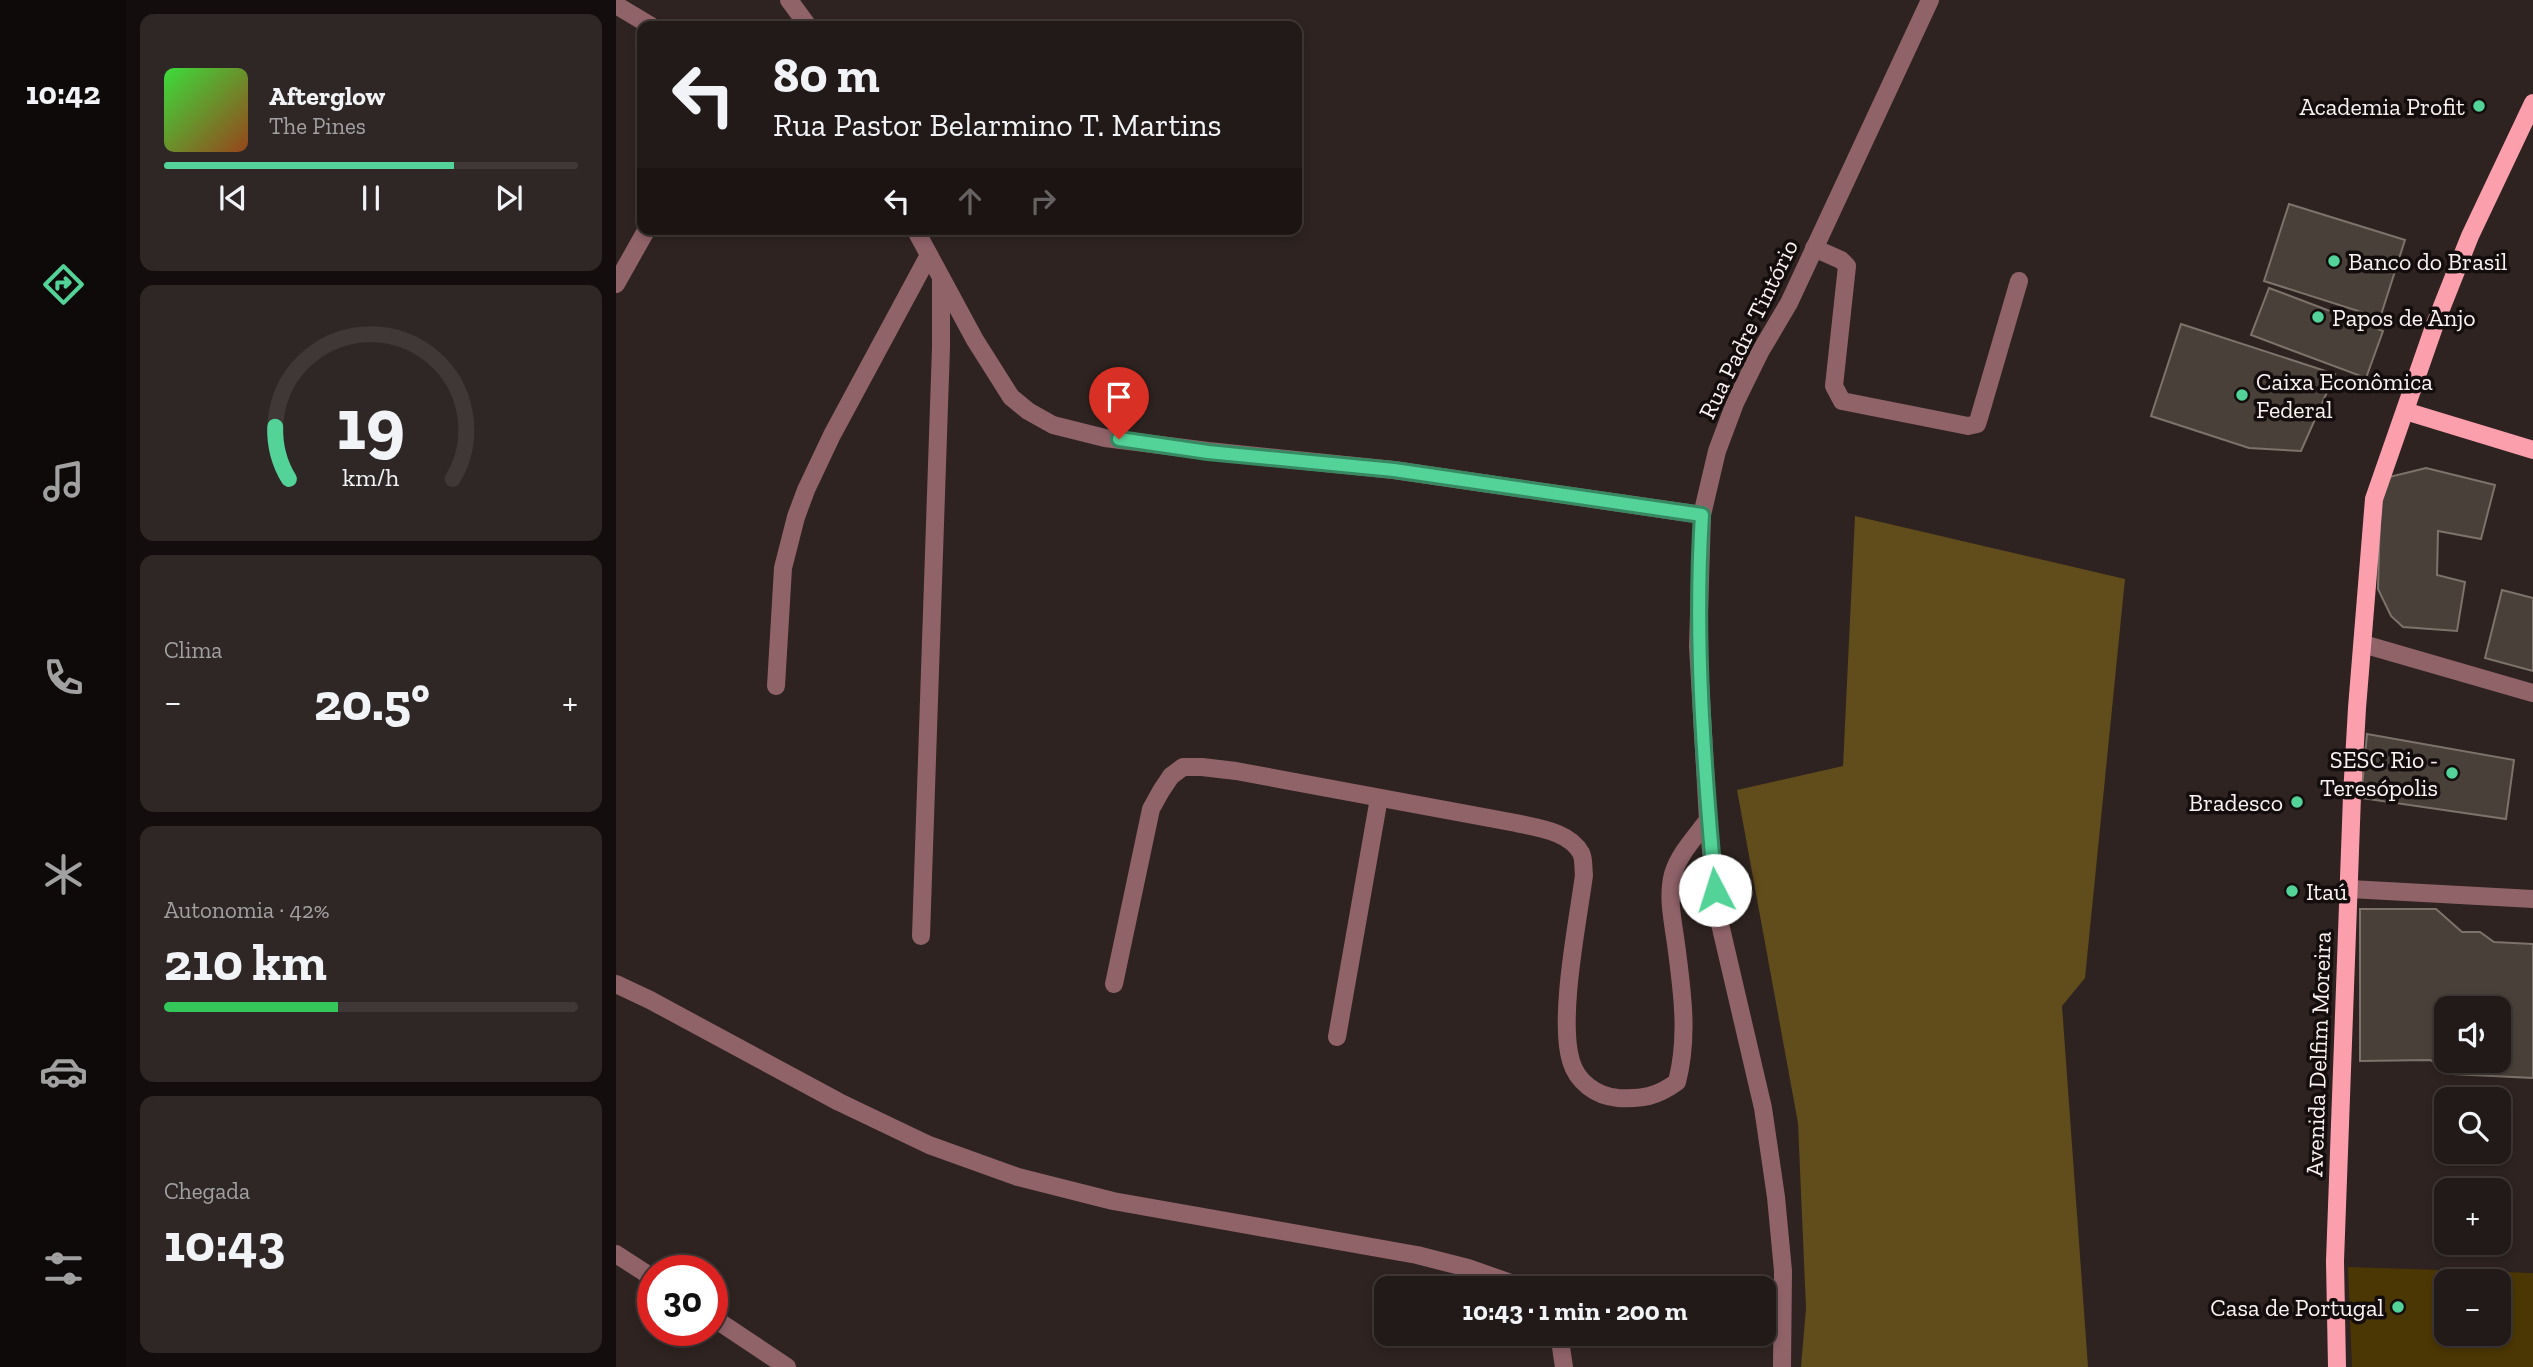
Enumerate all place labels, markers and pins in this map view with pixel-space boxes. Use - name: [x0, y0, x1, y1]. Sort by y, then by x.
- place label: Academia Profit: [2299, 92, 2465, 121]
- marker: Academia Profit: [2471, 98, 2487, 114]
- place label: Banco do Brasil: [2348, 247, 2507, 276]
- marker: Banco do Brasil: [2326, 253, 2342, 269]
- place label: Papos de Anjo: [2332, 303, 2476, 332]
- marker: Papos de Anjo: [2310, 309, 2326, 325]
- pin: [1089, 367, 1149, 439]
- place label: Caixa Econômica Federal: [2256, 367, 2433, 424]
- marker: Caixa Econômica Federal: [2234, 387, 2250, 403]
- place label: SESC Rio - Teresópolis: [2320, 745, 2438, 802]
- marker: SESC Rio - Teresópolis: [2444, 765, 2460, 781]
- place label: Bradesco: [2188, 788, 2283, 817]
- marker: Bradesco: [2289, 794, 2305, 810]
- place label: Itaú: [2306, 877, 2348, 906]
- marker: Itaú: [2284, 883, 2300, 899]
- place label: Casa de Portugal: [2210, 1293, 2384, 1322]
- marker: Casa de Portugal: [2390, 1299, 2406, 1315]

